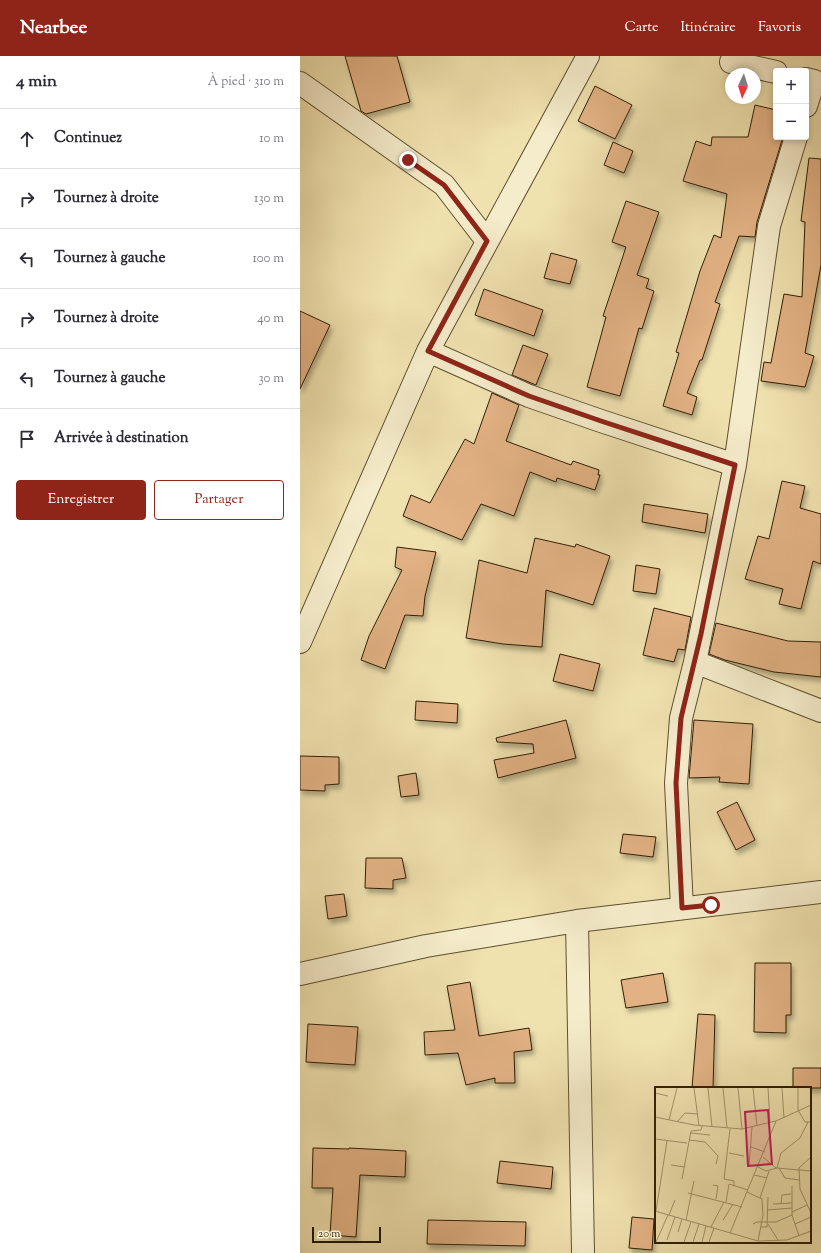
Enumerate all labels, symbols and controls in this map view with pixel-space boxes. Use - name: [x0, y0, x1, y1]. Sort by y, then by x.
- text: Nearbee: [20, 15, 87, 42]
- text: Carte: [625, 18, 658, 38]
- text: Itinéraire: [680, 18, 736, 38]
- text: Favoris: [758, 18, 801, 38]
- north arrow: [725, 68, 761, 104]
- map controls: [773, 68, 809, 140]
- button: +: [773, 68, 809, 104]
- text: 4 min: [16, 70, 57, 94]
- text: À pied · 310 m: [208, 73, 284, 91]
- button: −: [773, 104, 809, 140]
- icon: ahead: [16, 128, 38, 150]
- text: Continuez: [54, 128, 122, 149]
- text: 10 m: [259, 130, 284, 148]
- route end: [399, 151, 417, 169]
- icon: right: [16, 188, 38, 210]
- text: Tournez à droite: [54, 188, 159, 209]
- text: 130 m: [254, 190, 284, 208]
- icon: left: [16, 248, 38, 270]
- text: Tournez à gauche: [54, 248, 165, 269]
- text: 100 m: [252, 250, 284, 268]
- icon: right: [16, 308, 38, 330]
- text: Tournez à droite: [54, 308, 159, 329]
- text: 40 m: [257, 310, 284, 328]
- icon: left: [16, 368, 38, 390]
- text: Tournez à gauche: [54, 368, 165, 389]
- text: 30 m: [258, 370, 284, 388]
- icon: arrive: [16, 428, 38, 450]
- text: Arrivée à destination: [54, 428, 189, 449]
- button: Enregistrer: [16, 480, 146, 520]
- button: Partager: [154, 480, 284, 520]
- route start: [702, 896, 720, 914]
- inset map: [655, 1087, 811, 1243]
- scale bar: [312, 1225, 381, 1244]
- text: 20 m: [318, 1226, 340, 1242]

